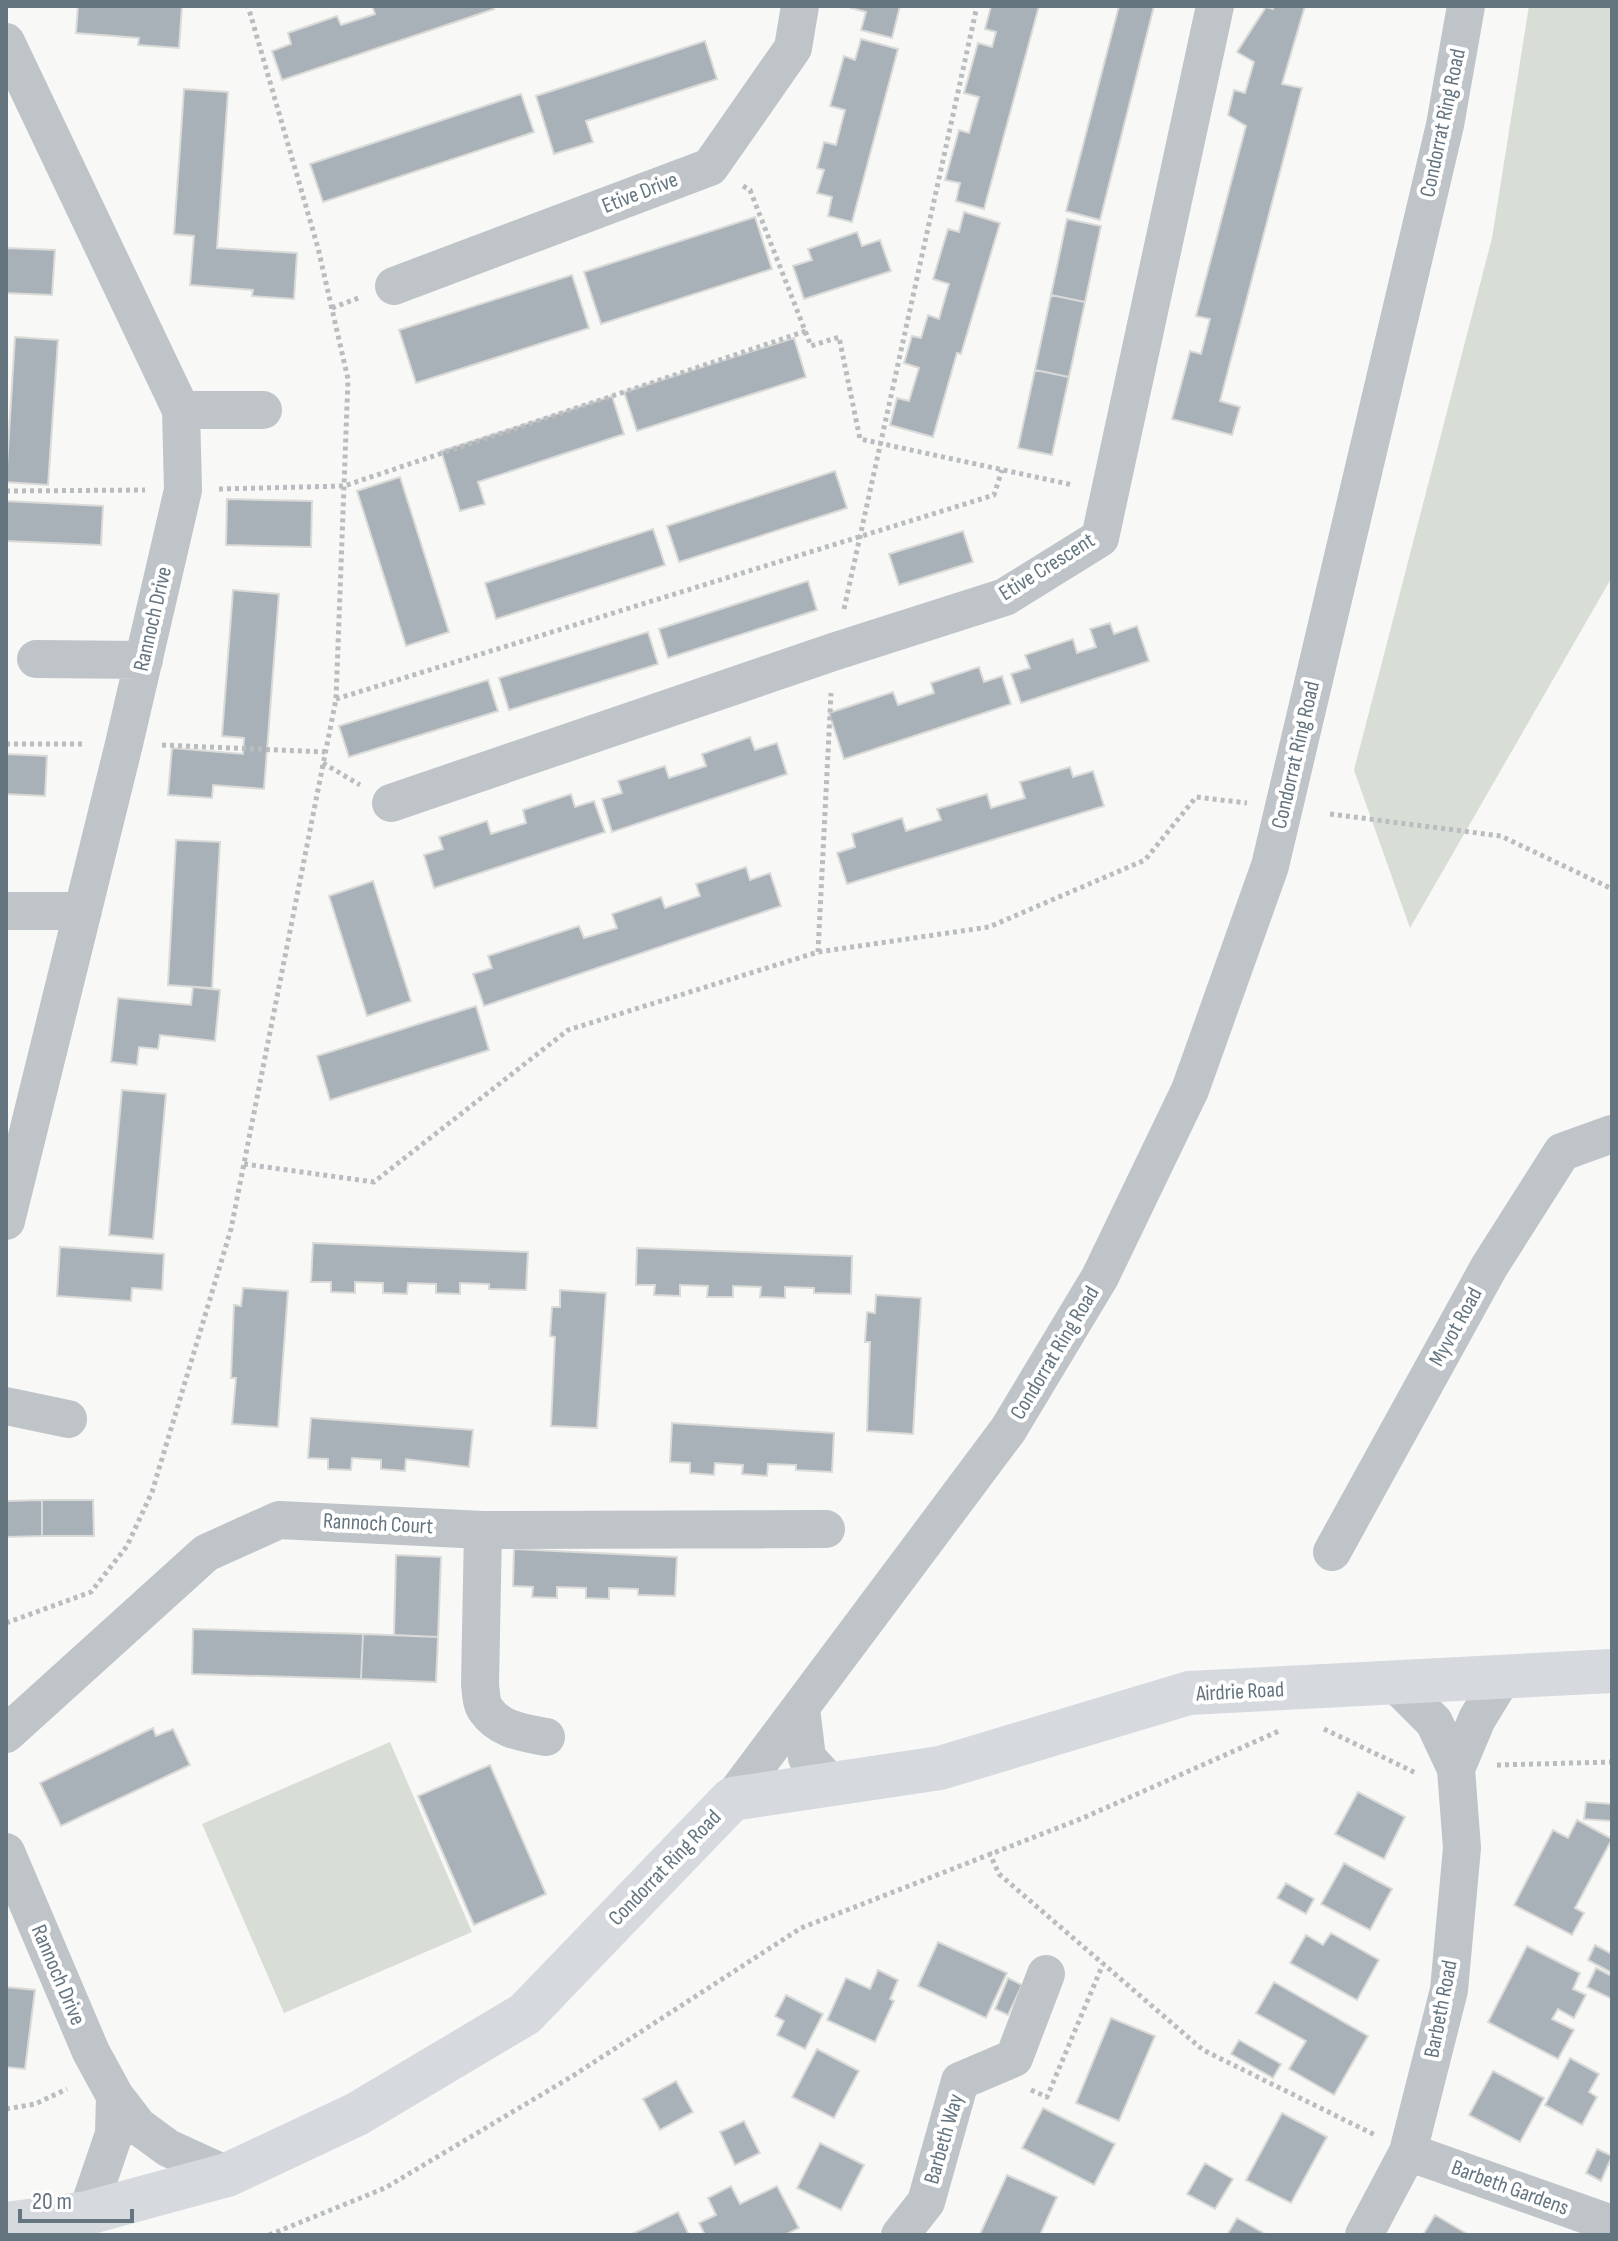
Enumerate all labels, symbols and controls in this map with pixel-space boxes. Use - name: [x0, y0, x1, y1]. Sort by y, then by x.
- street label: Condorrat Ring Road: [1414, 46, 1472, 200]
- street label: Etive Drive: [598, 166, 682, 220]
- street label: Etive Crescent: [994, 527, 1100, 607]
- street label: Rannoch Drive: [128, 564, 178, 674]
- street label: Condorrat Ring Road: [1266, 678, 1326, 832]
- street label: Condorrat Ring Road: [1005, 1281, 1105, 1425]
- street label: Myvot Road: [1423, 1283, 1489, 1371]
- street label: Rannoch Court: [322, 1508, 434, 1540]
- street label: Airdrie Road: [1194, 1676, 1285, 1708]
- street label: Condorrat Ring Road: [603, 1804, 727, 1932]
- street label: Rannoch Drive: [25, 1921, 91, 2029]
- street label: Barbeth Road: [1418, 1958, 1464, 2060]
- street label: Barbeth Way: [918, 2090, 970, 2187]
- street label: Barbeth Gardens: [1448, 2154, 1572, 2222]
- scale bar: [20, 2173, 132, 2223]
- text: 20 m: [32, 2187, 72, 2216]

